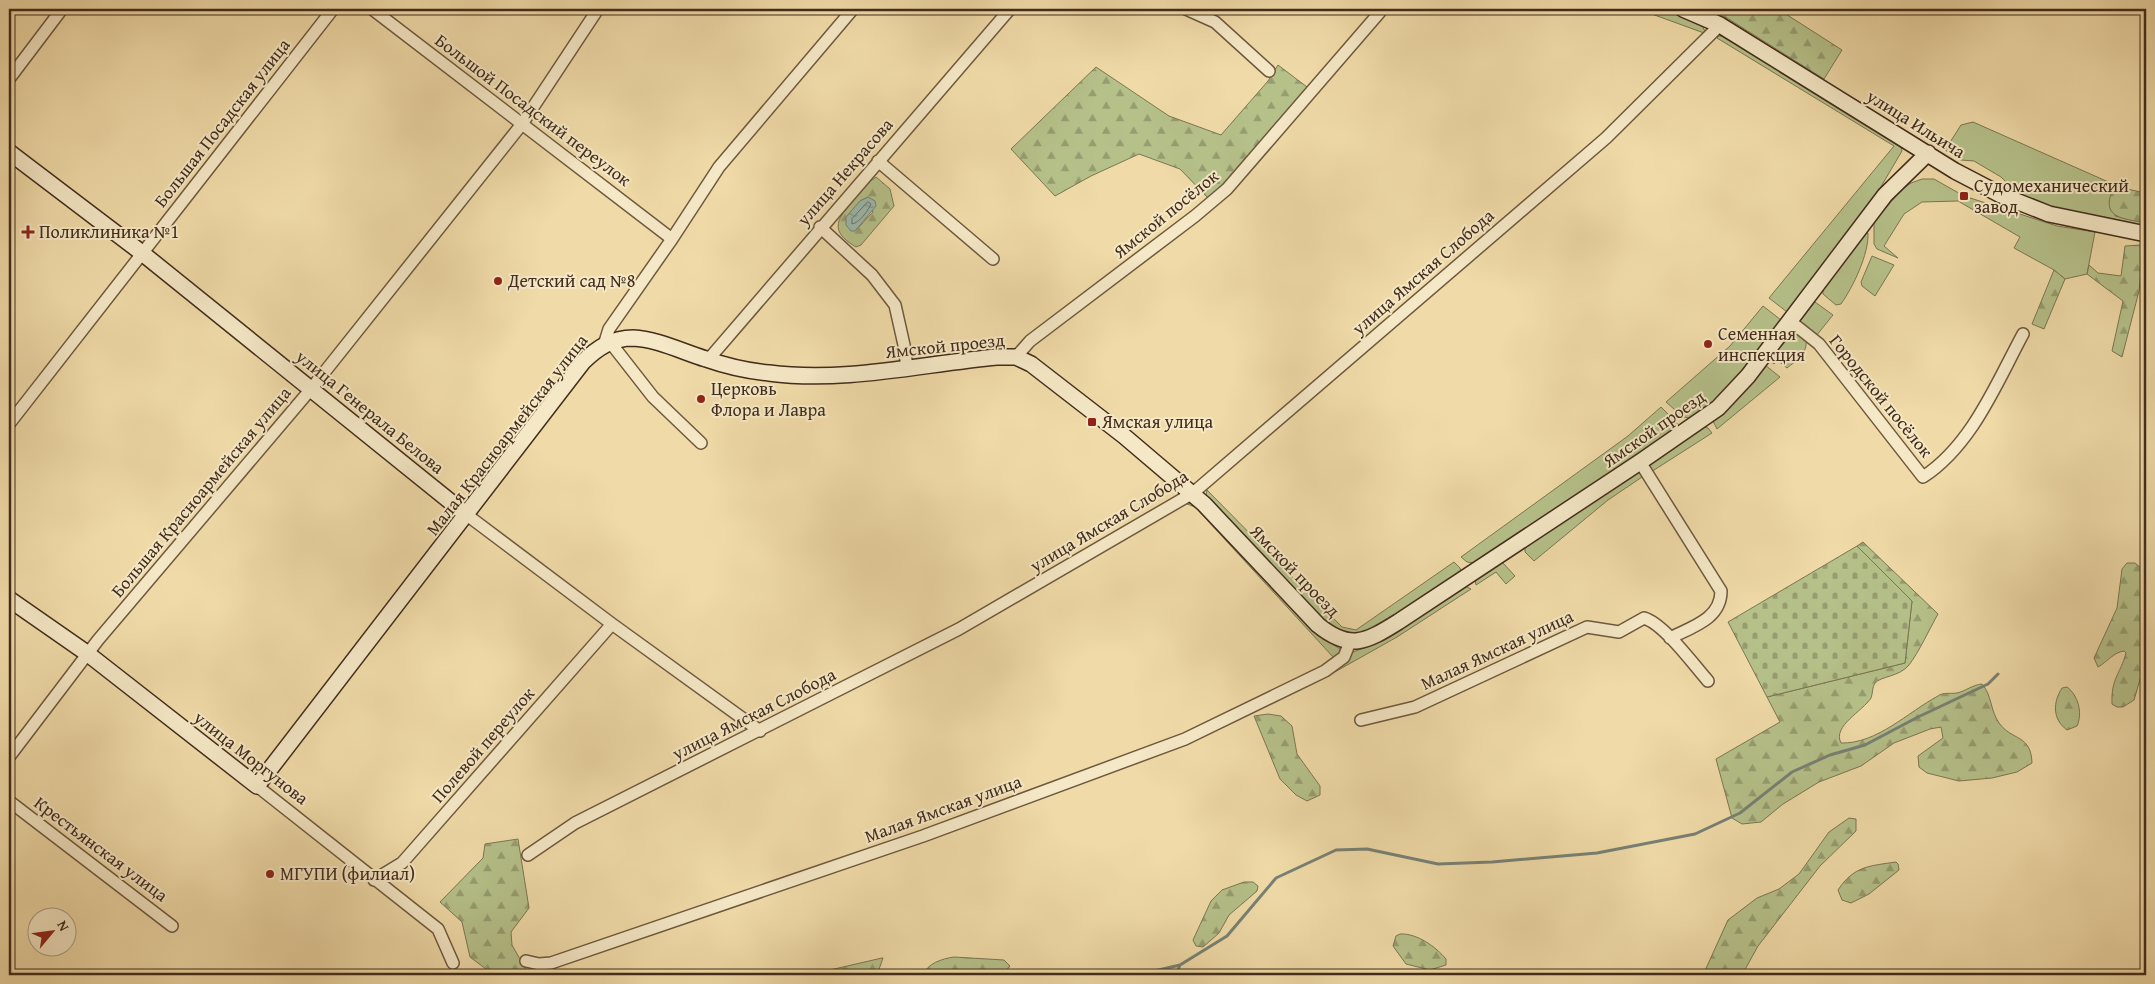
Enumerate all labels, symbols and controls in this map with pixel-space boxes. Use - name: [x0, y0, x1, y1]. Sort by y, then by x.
- street label: Большой Посадский переулок: [429, 27, 638, 193]
- street label: Большая Посадская улица: [147, 32, 296, 213]
- street label: улица Ильича: [1861, 82, 1971, 165]
- street label: улица Некрасова: [789, 111, 899, 232]
- street label: Ямской посёлок: [1106, 162, 1225, 265]
- place label: Судомеханический завод: [1974, 172, 2129, 220]
- marker: Судомеханический завод: [1958, 190, 1970, 202]
- street label: улица Ямская Слобода: [1345, 202, 1500, 342]
- place label: Поликлиника №1: [39, 218, 179, 245]
- marker: Поликлиника №1: [21, 225, 35, 239]
- place label: Детский сад №8: [507, 267, 635, 294]
- marker: Детский сад №8: [492, 275, 504, 287]
- place label: Семенная инспекция: [1718, 320, 1805, 368]
- street label: Ямской проезд: [883, 326, 1006, 365]
- street label: Малая Красноармейская улица: [419, 328, 594, 541]
- street label: Городской посёлок: [1823, 328, 1940, 464]
- marker: Семенная инспекция: [1702, 338, 1714, 350]
- street label: улица Генерала Белова: [289, 342, 451, 480]
- place label: Церковь Флора и Лавра: [711, 375, 826, 423]
- street label: Большая Красноармейская улица: [104, 380, 297, 603]
- street label: Ямской проезд: [1596, 383, 1711, 475]
- marker: Церковь Флора и Лавра: [695, 393, 707, 405]
- place label: Ямская улица: [1101, 408, 1213, 435]
- marker: Ямская улица: [1086, 416, 1098, 428]
- street label: улица Ямская Слобода: [1024, 462, 1193, 579]
- street label: Ямской проезд: [1243, 517, 1347, 623]
- street label: Малая Ямская улица: [1416, 602, 1578, 697]
- street label: улица Ямская Слобода: [666, 660, 841, 767]
- street label: Полевой переулок: [424, 680, 541, 809]
- street label: улица Моргунова: [187, 703, 315, 811]
- street label: Малая Ямская улица: [861, 767, 1026, 849]
- street label: Крестьянская улица: [29, 789, 174, 908]
- place label: МГУПИ (филиал): [280, 860, 415, 887]
- marker: МГУПИ (филиал): [264, 868, 276, 880]
- north arrow: [28, 906, 78, 956]
- text: N: [52, 917, 75, 935]

